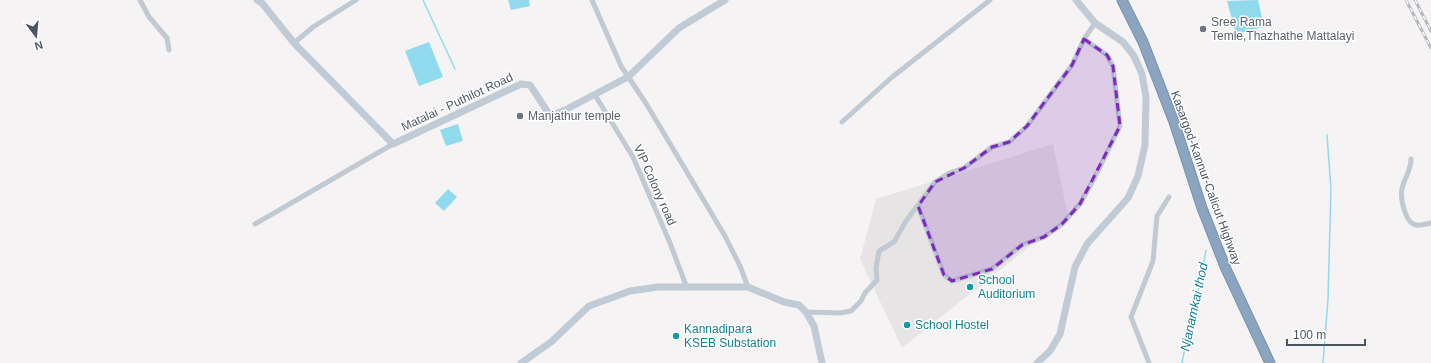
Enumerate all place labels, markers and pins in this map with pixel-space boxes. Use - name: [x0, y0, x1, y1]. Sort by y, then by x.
- place label: Sree Rama Temle,Thazhathe Mattalayi: [1211, 15, 1354, 43]
- marker: Sree Rama Temle,Thazhathe Mattalayi: [1198, 24, 1208, 34]
- place label: Manjathur temple: [528, 109, 621, 123]
- marker: Manjathur temple: [515, 111, 525, 121]
- place label: School Auditorium: [978, 273, 1035, 301]
- marker: School Auditorium: [965, 282, 975, 292]
- place label: School Hostel: [915, 318, 989, 332]
- marker: School Hostel: [902, 320, 912, 330]
- place label: Kannadipara KSEB Substation: [684, 322, 776, 350]
- marker: Kannadipara KSEB Substation: [671, 331, 681, 341]

